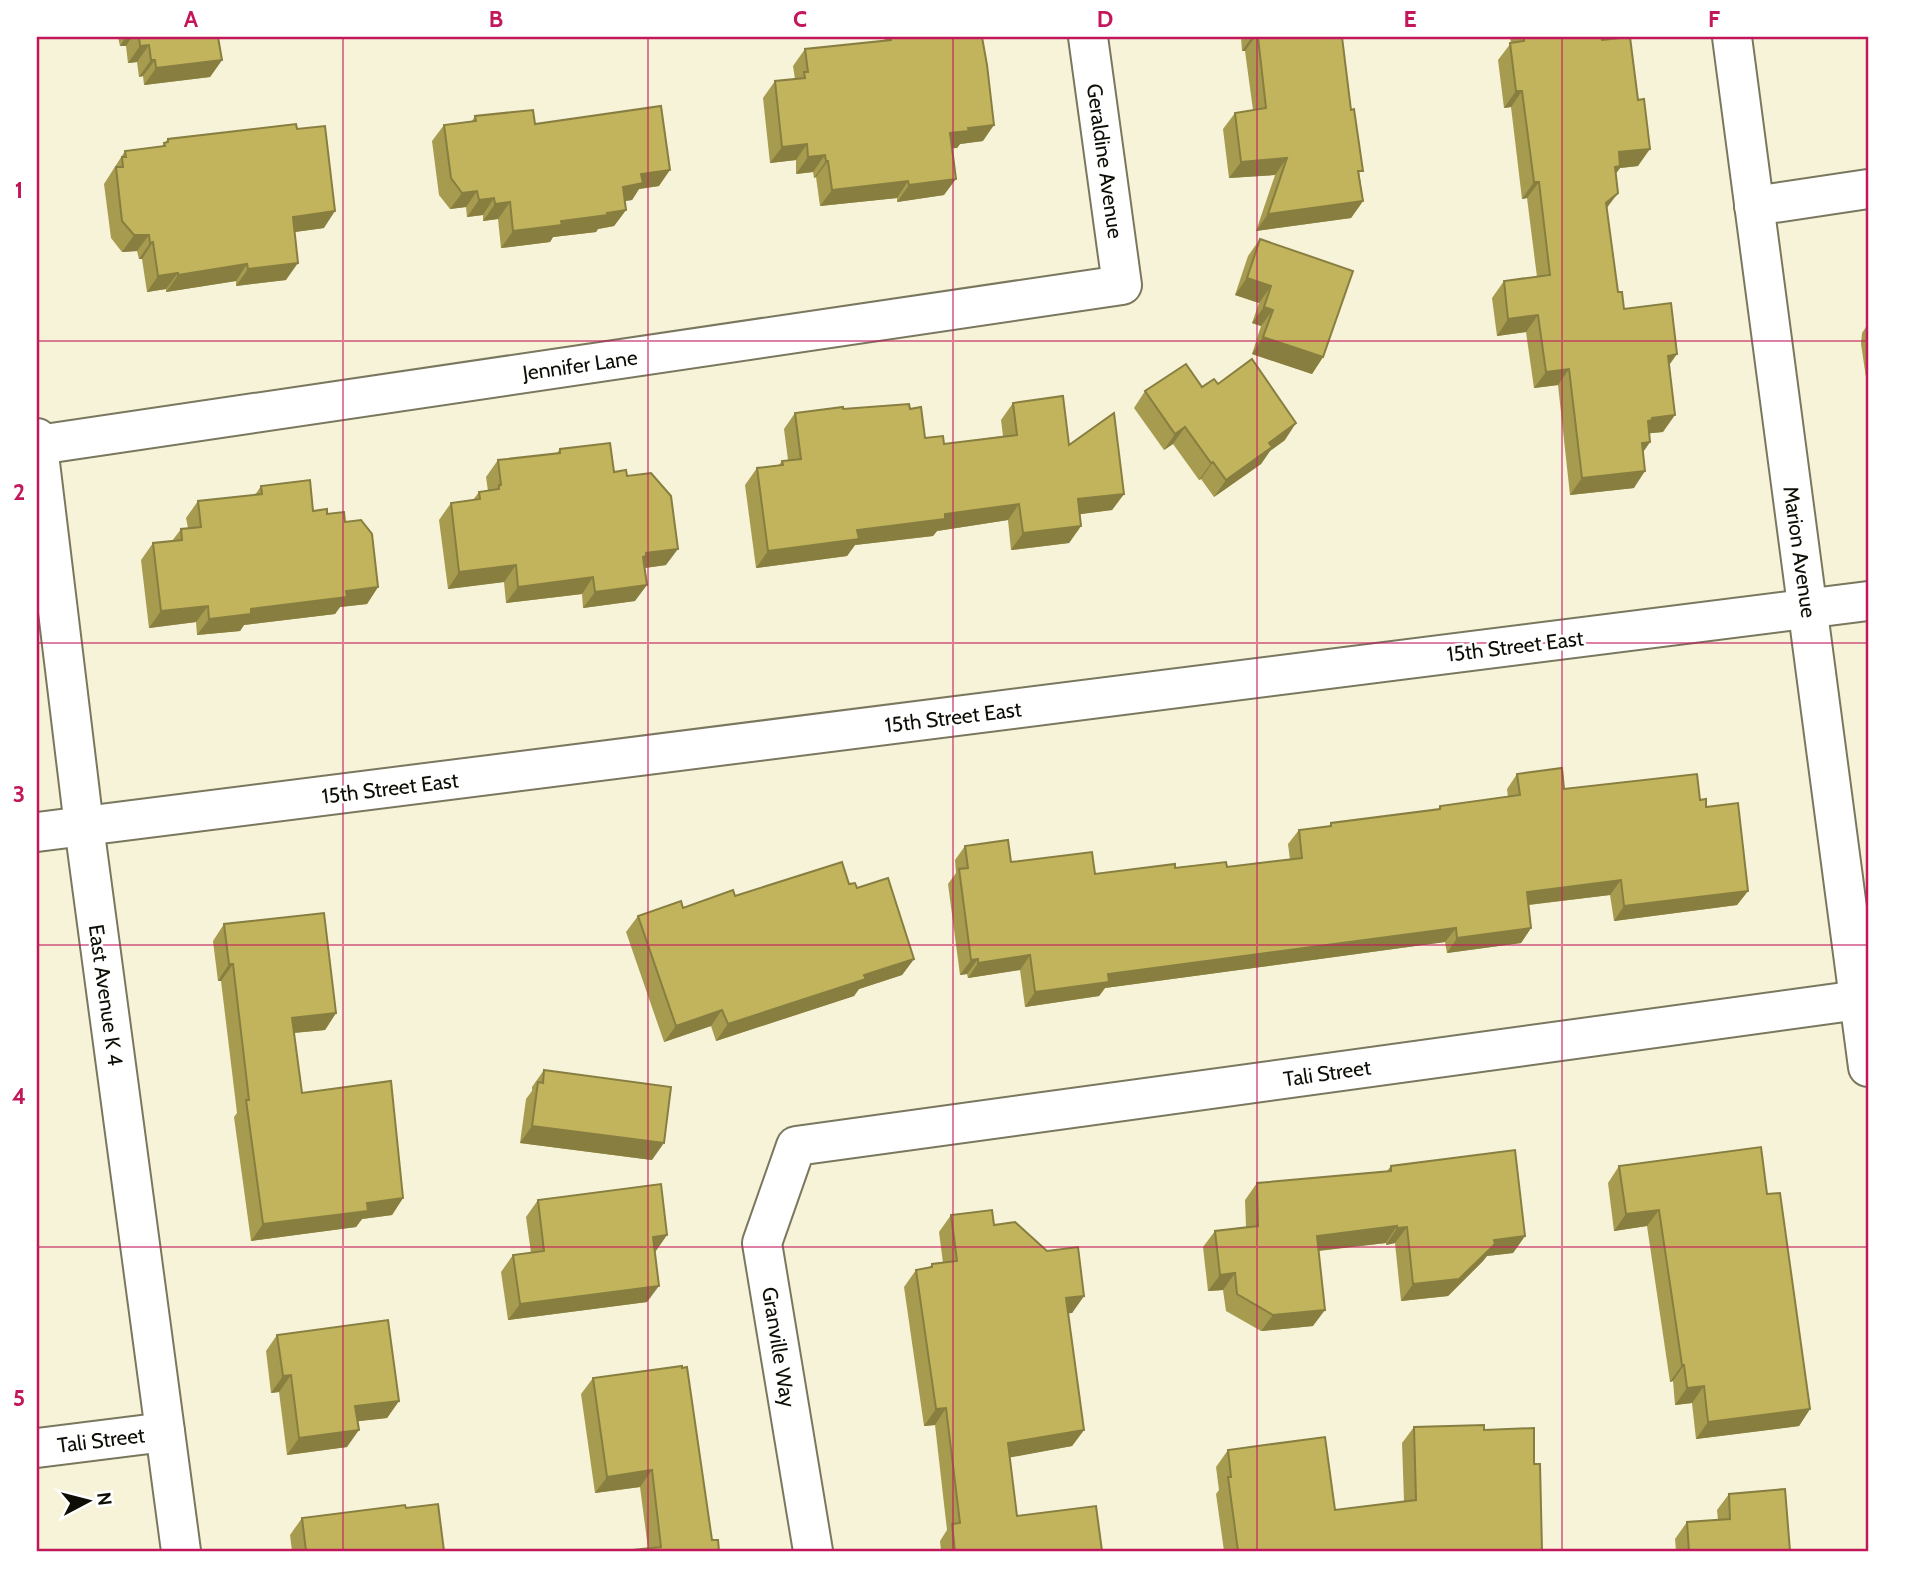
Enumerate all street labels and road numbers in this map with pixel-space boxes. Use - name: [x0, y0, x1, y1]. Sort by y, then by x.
- street label: Geraldine Avenue: [1082, 82, 1128, 240]
- street label: Jennifer Lane: [520, 345, 639, 386]
- street label: Marion Avenue: [1778, 485, 1822, 620]
- street label: 15th Street East: [1445, 625, 1585, 667]
- street label: 15th Street East: [883, 696, 1023, 738]
- street label: 15th Street East: [320, 767, 460, 809]
- street label: East Avenue K 4: [84, 923, 128, 1067]
- street label: Tali Street: [1282, 1054, 1372, 1092]
- street label: Granville Way: [757, 1285, 801, 1409]
- street label: Tali Street: [56, 1422, 146, 1458]

